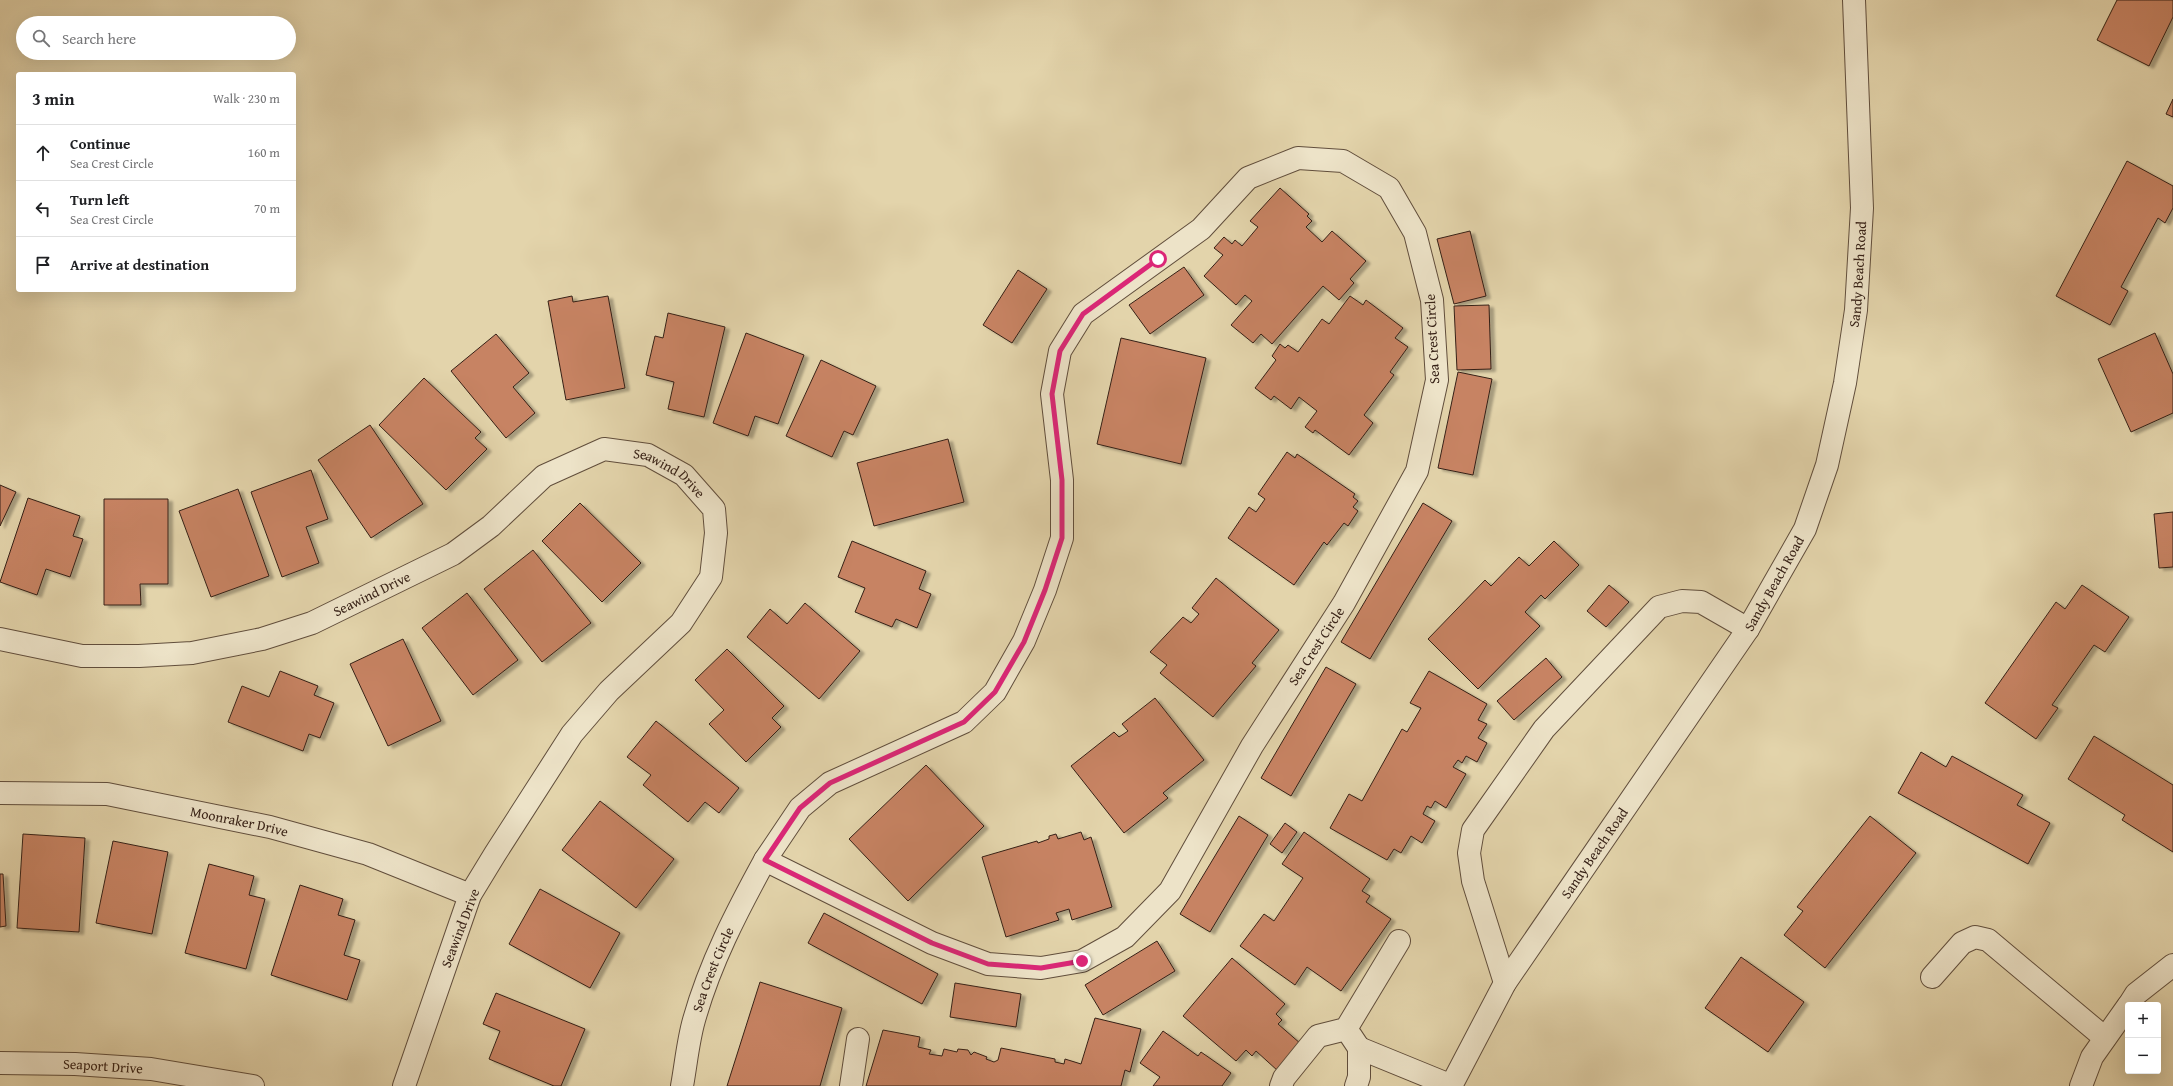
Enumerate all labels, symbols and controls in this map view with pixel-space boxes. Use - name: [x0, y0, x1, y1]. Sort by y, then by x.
- search box: [16, 16, 296, 60]
- icon: search: [30, 27, 52, 49]
- text: Search here: [62, 28, 136, 49]
- text: 3 min: [32, 86, 74, 111]
- text: Walk · 230 m: [213, 89, 280, 108]
- text: Continue: [70, 133, 131, 154]
- icon: ahead: [32, 142, 54, 164]
- text: 160 m: [248, 143, 280, 162]
- text: Sea Crest Circle: [70, 154, 154, 173]
- text: Turn left: [70, 189, 129, 210]
- icon: left: [32, 198, 54, 220]
- text: 70 m: [254, 199, 280, 218]
- text: Sea Crest Circle: [70, 210, 154, 229]
- street label: Sandy Beach Road: [1844, 220, 1871, 329]
- route start: [1149, 250, 1167, 268]
- icon: arrive: [32, 254, 54, 276]
- text: Arrive at destination: [70, 254, 209, 275]
- street label: Sea Crest Circle: [1420, 293, 1444, 384]
- street label: Seawind Drive: [632, 443, 710, 503]
- street label: Sandy Beach Road: [1739, 532, 1809, 635]
- street label: Seawind Drive: [330, 566, 414, 621]
- street label: Sea Crest Circle: [1283, 602, 1349, 689]
- street label: Moonraker Drive: [188, 801, 291, 842]
- street label: Sandy Beach Road: [1556, 803, 1633, 902]
- street label: Seawind Drive: [436, 885, 484, 971]
- street label: Sea Crest Circle: [687, 923, 739, 1014]
- route end: [1073, 952, 1091, 970]
- map controls: [2125, 1002, 2161, 1074]
- button: +: [2125, 1002, 2161, 1038]
- button: −: [2125, 1038, 2161, 1074]
- street label: Seaport Drive: [63, 1054, 144, 1078]

